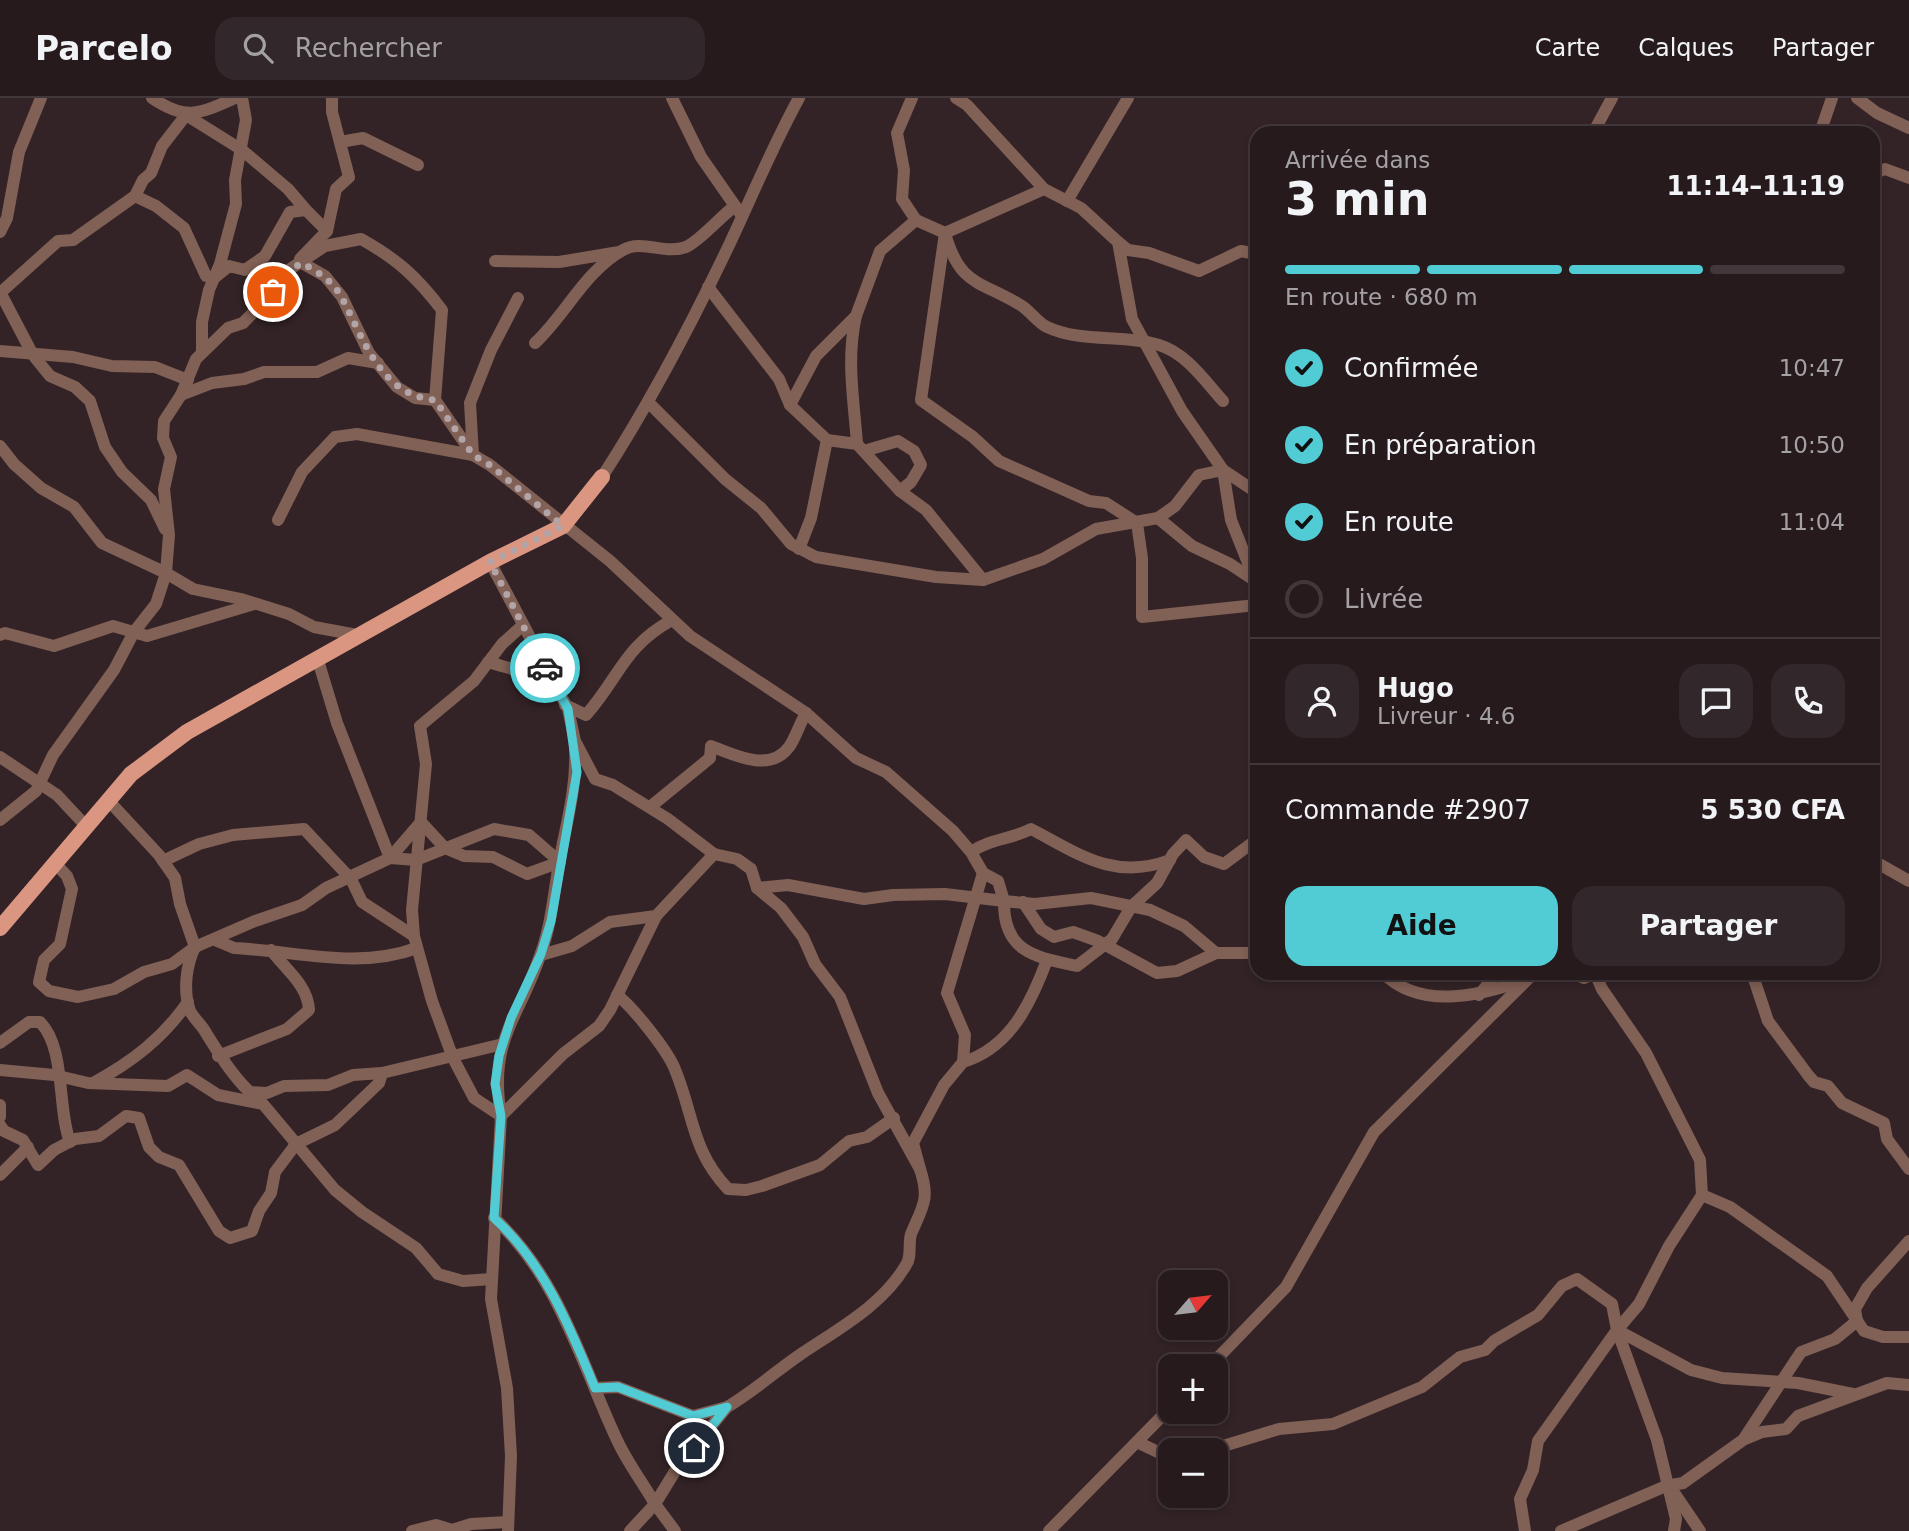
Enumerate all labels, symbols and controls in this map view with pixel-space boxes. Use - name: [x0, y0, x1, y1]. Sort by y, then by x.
- search box: [215, 17, 705, 80]
- text: Parcelo: [35, 29, 173, 68]
- icon: search: [239, 29, 277, 67]
- text: Rechercher: [295, 33, 442, 63]
- text: Carte: [1535, 34, 1600, 62]
- text: Calques: [1638, 34, 1734, 62]
- text: Partager: [1772, 34, 1874, 62]
- text: Arrivée dans: [1285, 147, 1430, 173]
- text: 11:14–11:19: [1666, 171, 1845, 201]
- text: 3 min: [1285, 172, 1429, 226]
- pin: [243, 262, 303, 322]
- icon: bag: [254, 273, 292, 311]
- text: En route · 680 m: [1285, 284, 1478, 310]
- icon: check: [1285, 349, 1323, 387]
- text: Confirmée: [1344, 353, 1478, 383]
- text: 10:47: [1779, 355, 1845, 381]
- icon: check: [1285, 426, 1323, 464]
- text: En préparation: [1344, 430, 1537, 460]
- text: 10:50: [1779, 432, 1845, 458]
- icon: check: [1285, 503, 1323, 541]
- text: En route: [1344, 507, 1454, 537]
- text: 11:04: [1779, 509, 1845, 535]
- text: Livrée: [1344, 584, 1423, 614]
- courier: [510, 633, 580, 703]
- icon: car: [526, 649, 564, 687]
- button: person: [1285, 664, 1359, 738]
- button: chat: [1679, 664, 1753, 738]
- button: phone: [1771, 664, 1845, 738]
- text: Hugo: [1377, 673, 1454, 703]
- text: Livreur · 4.6: [1377, 703, 1515, 729]
- text: Commande #2907: [1285, 795, 1531, 825]
- text: 5 530 CFA: [1701, 795, 1845, 825]
- button: Aide: [1285, 886, 1558, 966]
- button: Partager: [1572, 886, 1845, 966]
- north arrow: [1158, 1270, 1228, 1340]
- map controls: [1158, 1270, 1228, 1508]
- button: +: [1158, 1354, 1228, 1424]
- pin: [664, 1418, 724, 1478]
- icon: home: [675, 1429, 713, 1467]
- button: −: [1158, 1438, 1228, 1508]

